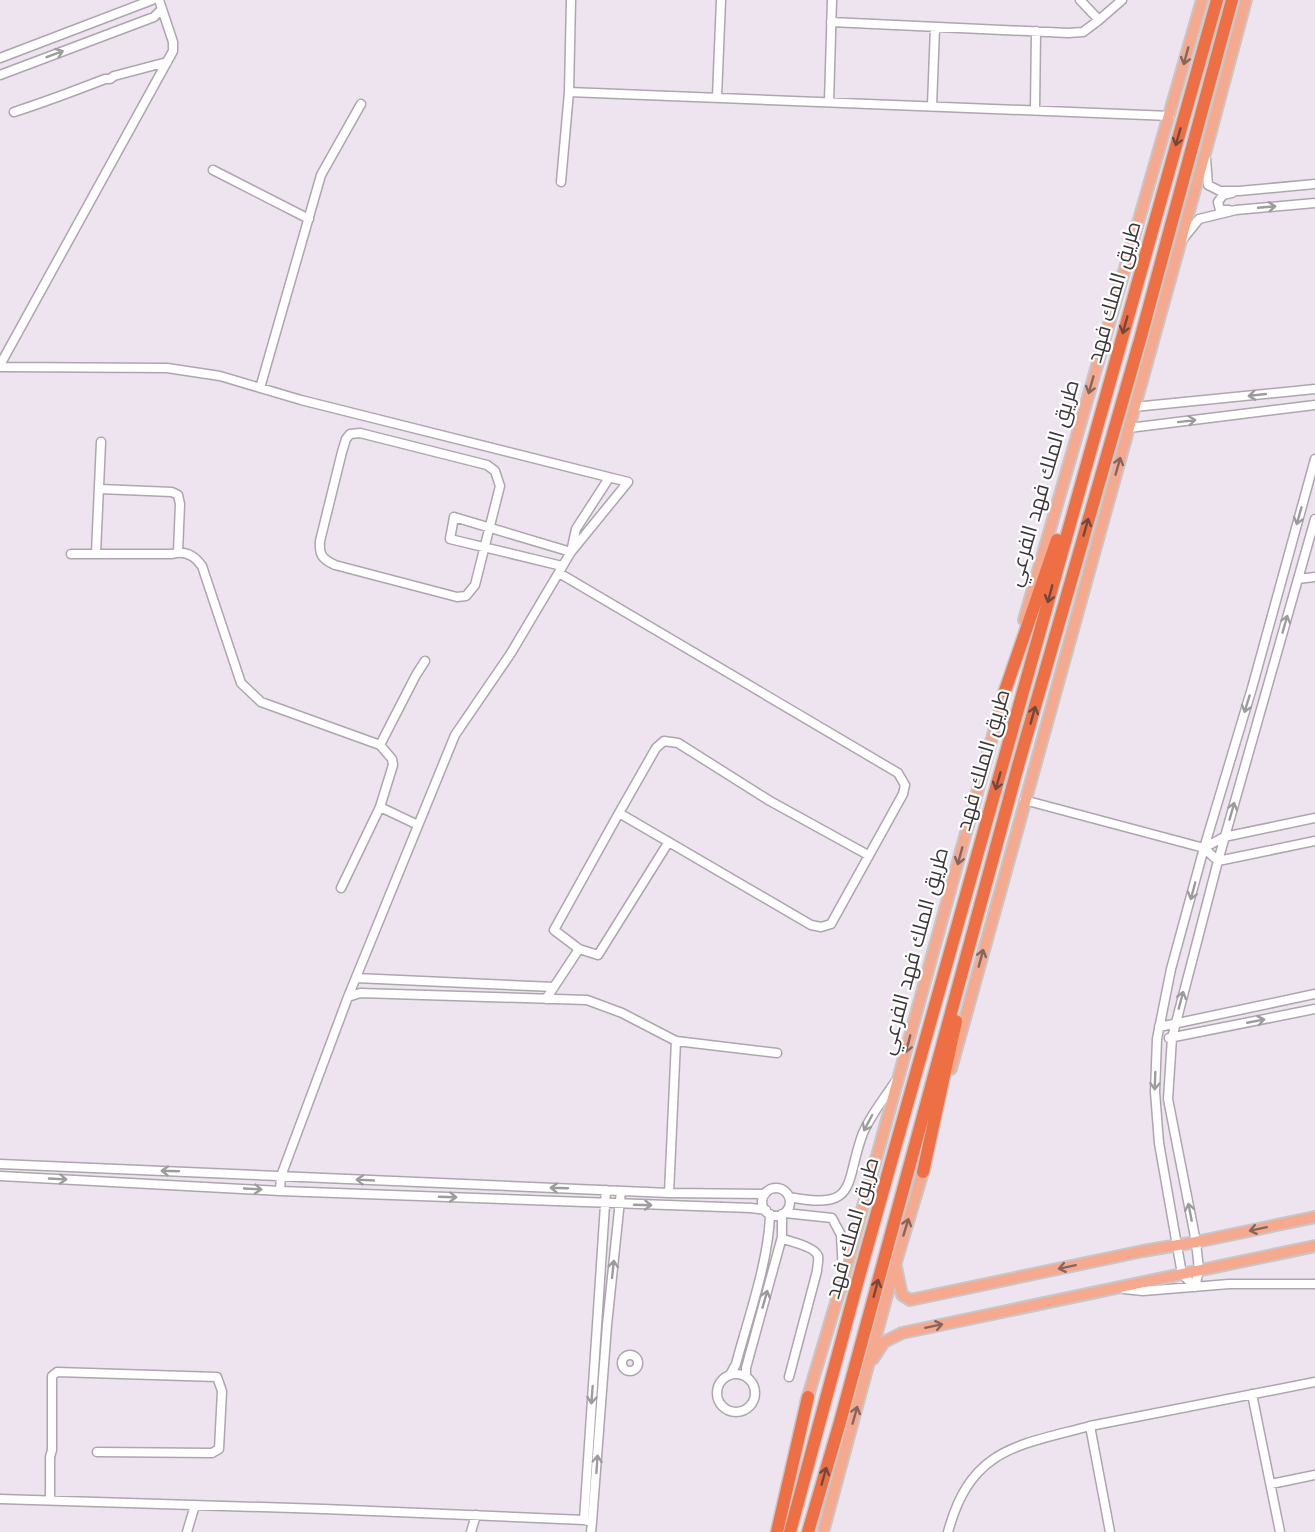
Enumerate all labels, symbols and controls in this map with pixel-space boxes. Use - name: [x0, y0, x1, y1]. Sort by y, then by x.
- one-way arrow: [1180, 46, 1192, 65]
- one-way arrow: [45, 48, 64, 59]
- one-way arrow: [1172, 127, 1183, 146]
- one-way arrow: [1256, 201, 1276, 212]
- street label: طريق الملك فهد: [1081, 218, 1147, 366]
- one-way arrow: [1119, 315, 1130, 334]
- one-way arrow: [1085, 375, 1096, 394]
- street label: طريق الملك فهد الفرعي: [1001, 377, 1088, 590]
- one-way arrow: [1247, 390, 1267, 401]
- one-way arrow: [1176, 415, 1196, 426]
- one-way arrow: [1113, 457, 1124, 476]
- one-way arrow: [1293, 506, 1304, 525]
- one-way arrow: [1081, 518, 1092, 537]
- one-way arrow: [1044, 584, 1055, 603]
- one-way arrow: [1280, 615, 1291, 634]
- street label: طريق الملك فهد: [950, 686, 1016, 834]
- one-way arrow: [1241, 694, 1252, 713]
- one-way arrow: [1028, 706, 1039, 725]
- one-way arrow: [992, 772, 1003, 791]
- one-way arrow: [1226, 802, 1238, 821]
- street label: طريق الملك فهد الفرعي: [874, 844, 957, 1058]
- one-way arrow: [954, 846, 965, 865]
- one-way arrow: [1186, 881, 1198, 900]
- one-way arrow: [976, 949, 988, 968]
- one-way arrow: [1176, 990, 1188, 1009]
- one-way arrow: [1245, 1015, 1265, 1026]
- one-way arrow: [902, 1034, 914, 1053]
- one-way arrow: [1150, 1071, 1161, 1091]
- one-way arrow: [862, 1114, 874, 1132]
- street label: طريق الملك فهد: [819, 1154, 885, 1302]
- one-way arrow: [160, 1166, 180, 1177]
- one-way arrow: [48, 1174, 68, 1185]
- one-way arrow: [355, 1174, 375, 1185]
- one-way arrow: [550, 1183, 570, 1194]
- one-way arrow: [243, 1184, 263, 1195]
- one-way arrow: [438, 1192, 457, 1203]
- one-way arrow: [632, 1199, 652, 1211]
- one-way arrow: [1184, 1203, 1195, 1222]
- one-way arrow: [901, 1218, 912, 1237]
- one-way arrow: [1248, 1224, 1268, 1235]
- one-way arrow: [608, 1260, 619, 1280]
- one-way arrow: [1057, 1262, 1076, 1274]
- one-way arrow: [871, 1279, 882, 1298]
- one-way arrow: [760, 1290, 771, 1309]
- one-way arrow: [924, 1320, 943, 1332]
- one-way arrow: [587, 1385, 598, 1405]
- one-way arrow: [850, 1406, 861, 1425]
- one-way arrow: [592, 1454, 603, 1474]
- one-way arrow: [819, 1467, 830, 1486]

